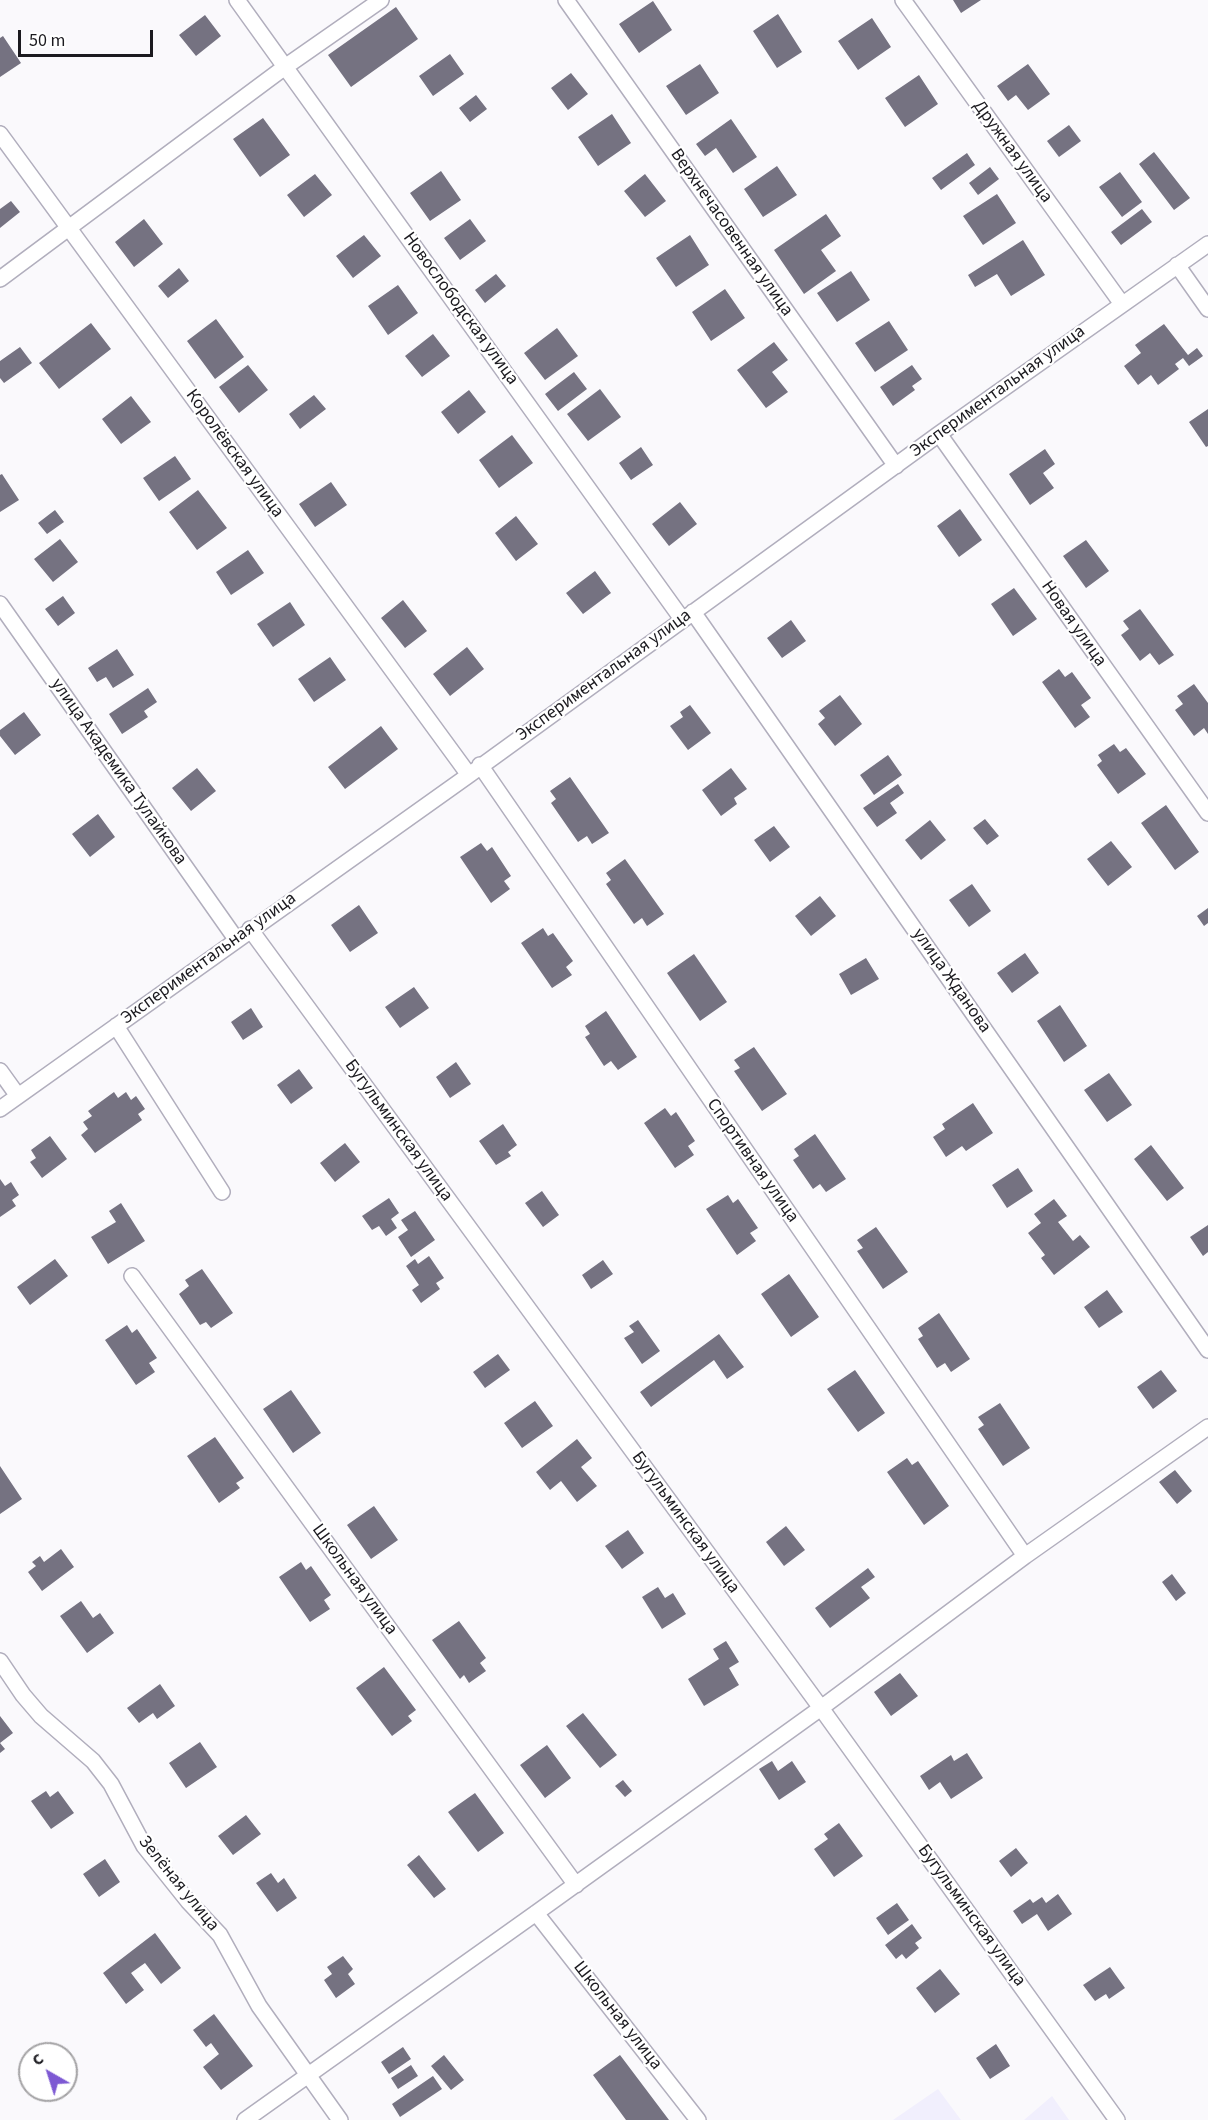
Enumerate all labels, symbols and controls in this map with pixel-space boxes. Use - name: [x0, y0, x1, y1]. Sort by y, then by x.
- scale bar: [21, 18, 156, 56]
- text: 50 m: [29, 28, 65, 53]
- street label: Дружная улица: [968, 96, 1056, 208]
- street label: Верхнечасовенная улица: [665, 145, 797, 321]
- street label: Новослободская улица: [397, 228, 523, 390]
- street label: Экспериментальная улица: [906, 321, 1090, 463]
- street label: Королёвская улица: [180, 386, 288, 522]
- street label: Новая улица: [1036, 577, 1110, 671]
- street label: Экспериментальная улица: [512, 605, 696, 747]
- street label: улица Академика Тулайкова: [45, 675, 191, 869]
- street label: Экспериментальная улица: [117, 888, 301, 1030]
- street label: улица Жданова: [907, 924, 995, 1038]
- street label: Бугульминская улица: [339, 1056, 457, 1206]
- street label: Спортивная улица: [701, 1095, 803, 1227]
- street label: Бугульминская улица: [626, 1448, 744, 1598]
- street label: Школьная улица: [307, 1520, 401, 1640]
- street label: Зелёная улица: [133, 1832, 223, 1936]
- street label: Бугульминская улица: [912, 1841, 1030, 1991]
- street label: Школьная улица: [568, 1957, 666, 2075]
- north arrow: [18, 2042, 78, 2102]
- text: С: [27, 2048, 48, 2071]

